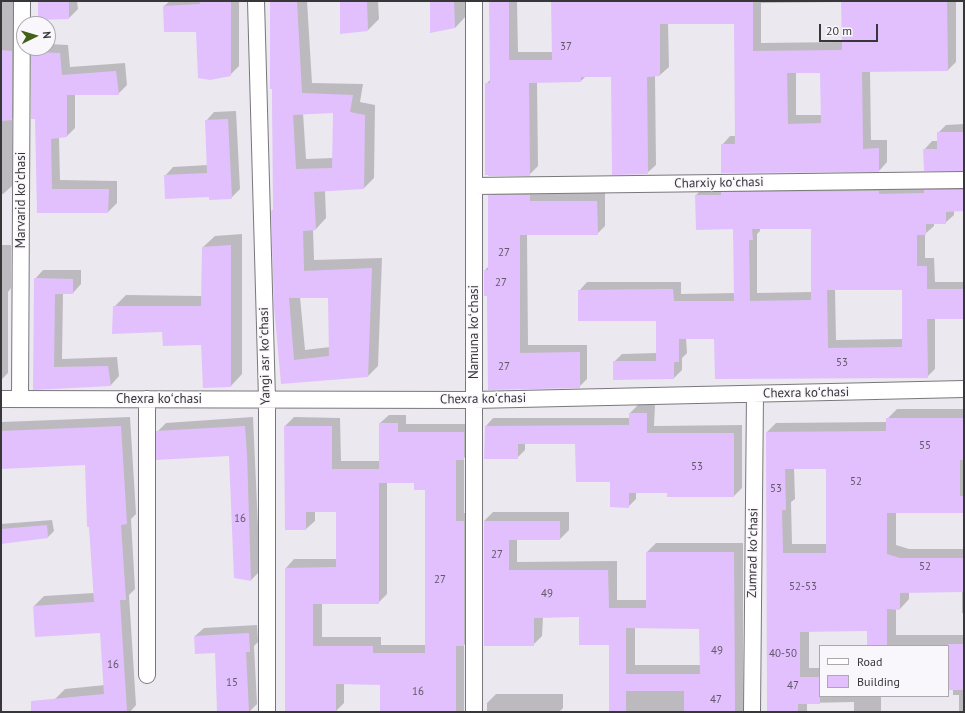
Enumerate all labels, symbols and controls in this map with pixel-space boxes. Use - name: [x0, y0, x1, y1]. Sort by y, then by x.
- north arrow: [16, 16, 56, 56]
- scale bar: [821, 16, 880, 42]
- text: 20 m: [826, 23, 852, 38]
- text: N: [40, 31, 54, 39]
- house number: 37: [560, 40, 572, 54]
- street label: Marvarid koʻchasi: [13, 152, 29, 248]
- street label: Charxiy koʻchasi: [674, 174, 764, 192]
- house number: 27: [498, 246, 510, 260]
- house number: 27: [495, 276, 507, 290]
- street label: Namuna koʻchasi: [466, 285, 482, 379]
- street label: Yangi asr koʻchasi: [256, 307, 274, 405]
- house number: 53: [836, 356, 848, 370]
- house number: 27: [498, 360, 510, 374]
- street label: Chexra koʻchasi: [763, 384, 849, 402]
- street label: Chexra koʻchasi: [440, 390, 526, 408]
- street label: Chexra koʻchasi: [116, 391, 202, 407]
- house number: 55: [919, 439, 931, 453]
- house number: 53: [691, 460, 703, 474]
- house number: 52: [850, 475, 862, 489]
- house number: 53: [770, 482, 782, 496]
- street label: Zumrad koʻchasi: [744, 508, 762, 598]
- house number: 16: [234, 512, 246, 526]
- house number: 27: [491, 548, 503, 562]
- house number: 52: [919, 560, 931, 574]
- house number: 27: [434, 573, 446, 587]
- house number: 52-53: [789, 580, 817, 594]
- house number: 49: [541, 587, 553, 601]
- house number: 49: [711, 644, 723, 658]
- legend: [819, 645, 949, 697]
- house number: 40-50: [769, 647, 797, 661]
- text: Road: [857, 654, 882, 669]
- house number: 16: [107, 658, 119, 672]
- text: Building: [857, 674, 900, 689]
- house number: 15: [226, 676, 238, 690]
- house number: 47: [787, 679, 799, 693]
- house number: 16: [412, 685, 424, 699]
- house number: 47: [710, 693, 722, 707]

